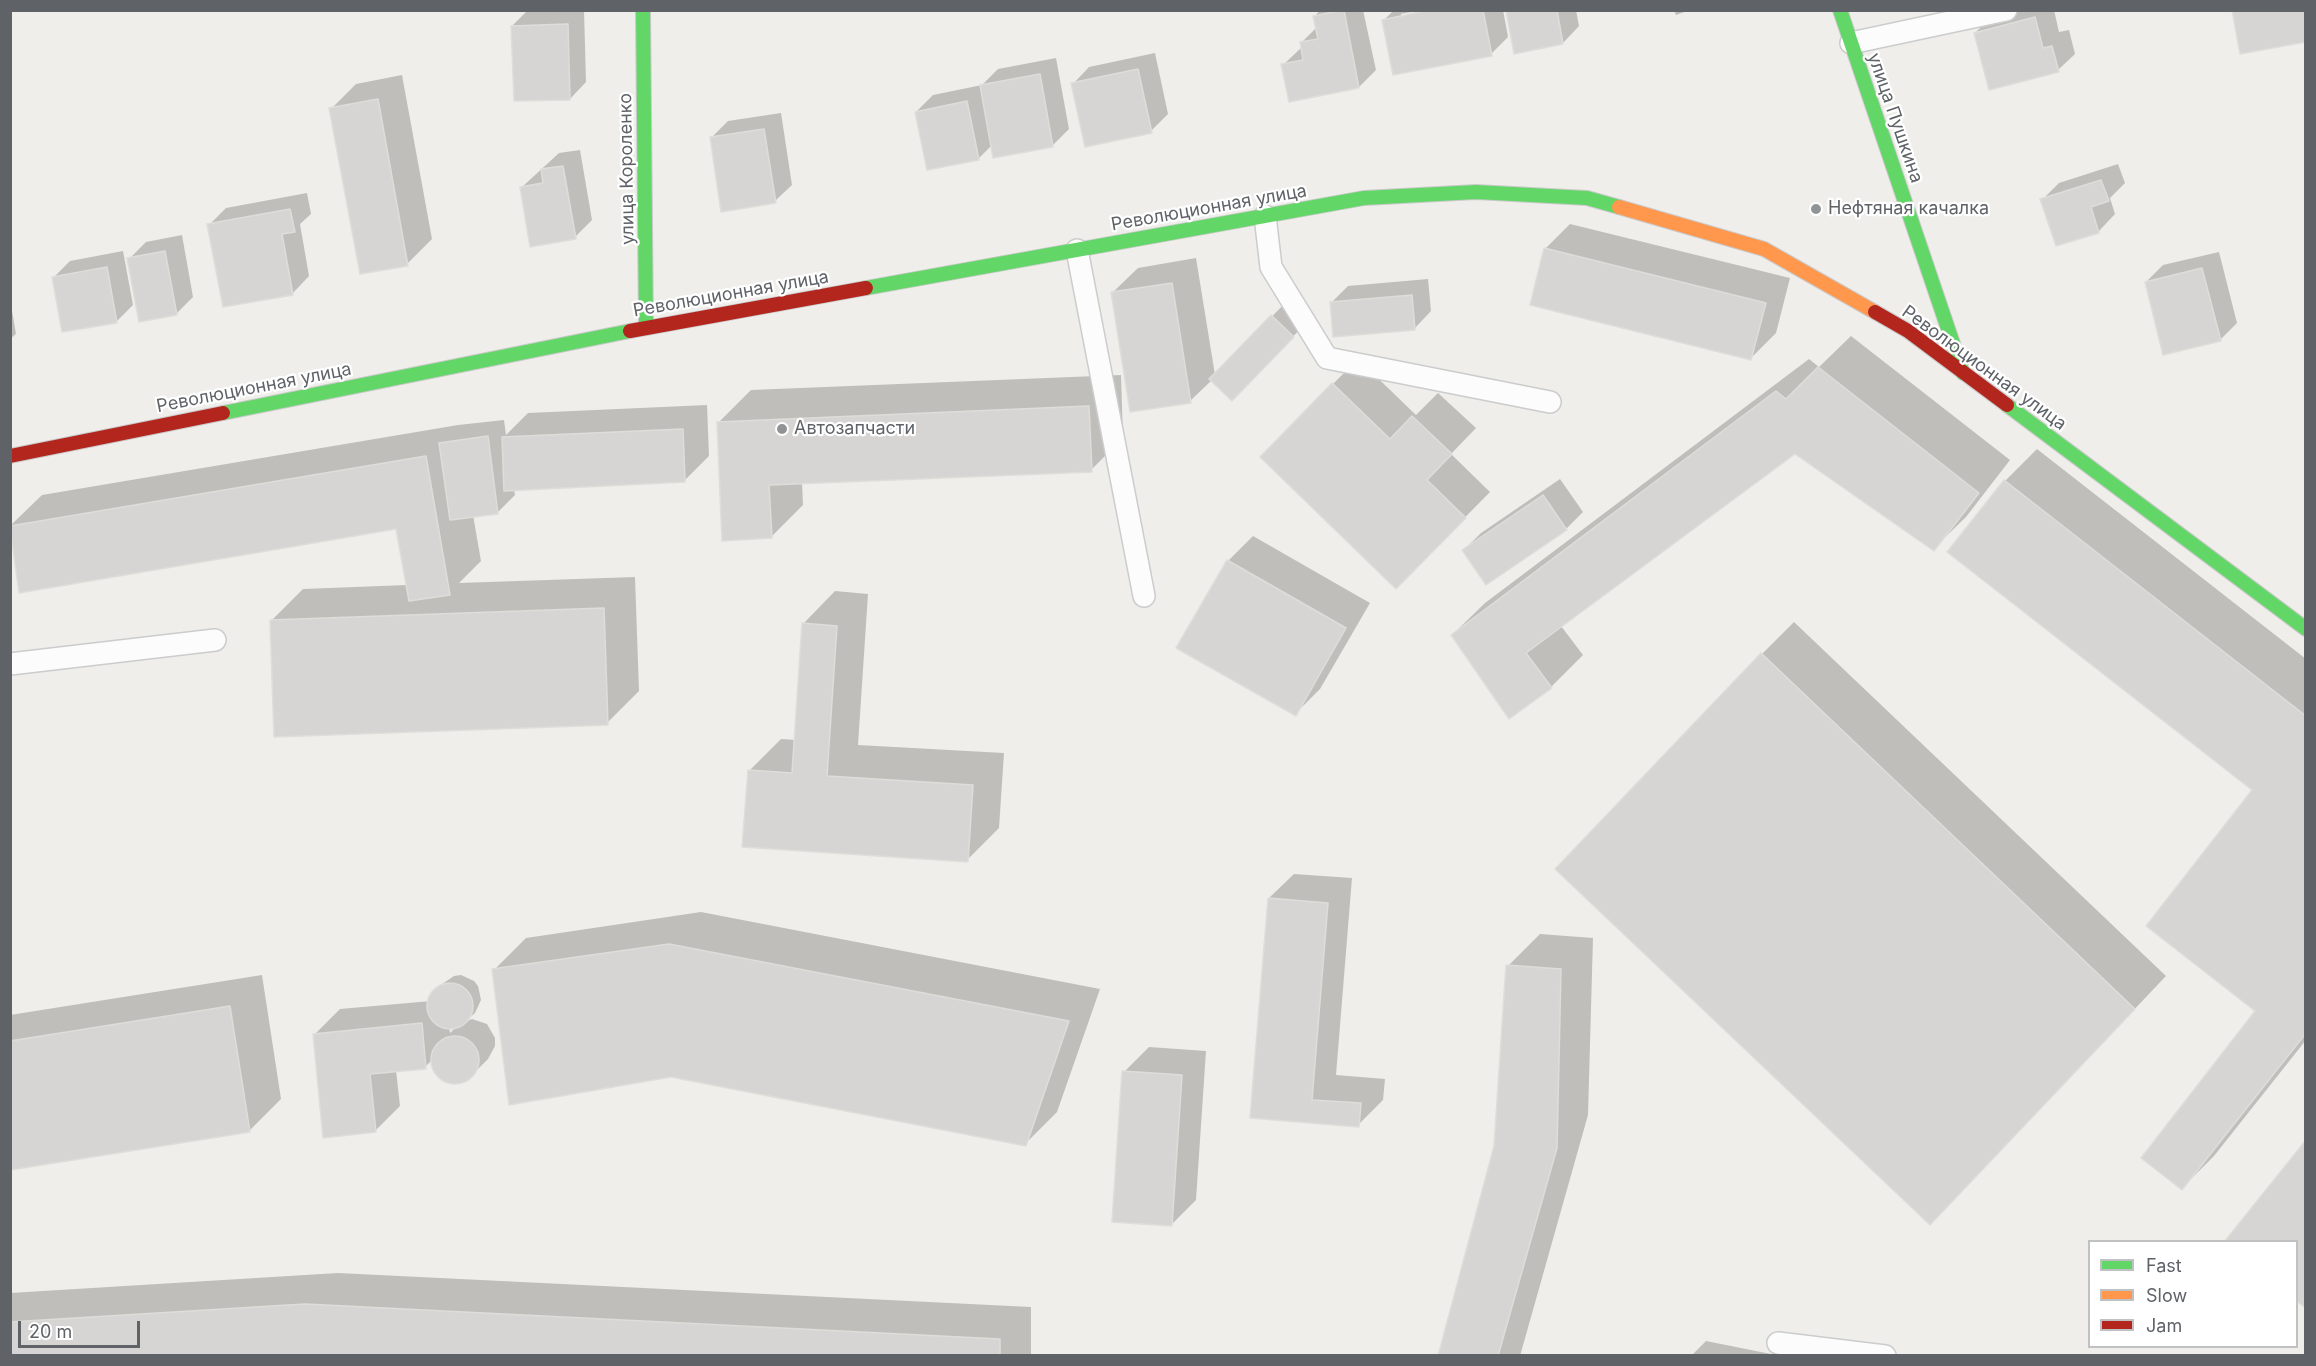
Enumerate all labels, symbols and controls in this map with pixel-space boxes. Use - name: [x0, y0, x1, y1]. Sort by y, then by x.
- street label: улица Пушкина: [1863, 50, 1927, 186]
- street label: улица Короленко: [615, 93, 639, 245]
- street label: Революционная улица: [1110, 180, 1308, 236]
- place label: Нефтяная качалка: [1828, 198, 1989, 220]
- marker: Нефтяная качалка: [1809, 202, 1823, 216]
- street label: Революционная улица: [632, 266, 830, 322]
- street label: Революционная улица: [1897, 301, 2071, 435]
- street label: Революционная улица: [155, 358, 353, 418]
- place label: Автозапчасти: [794, 418, 915, 440]
- marker: Автозапчасти: [775, 422, 789, 436]
- legend: [2088, 1240, 2298, 1348]
- text: Fast: [2146, 1255, 2182, 1276]
- text: Slow: [2146, 1285, 2187, 1306]
- scale bar: [21, 1309, 142, 1347]
- text: Jam: [2146, 1315, 2182, 1336]
- text: 20 m: [29, 1321, 72, 1342]

